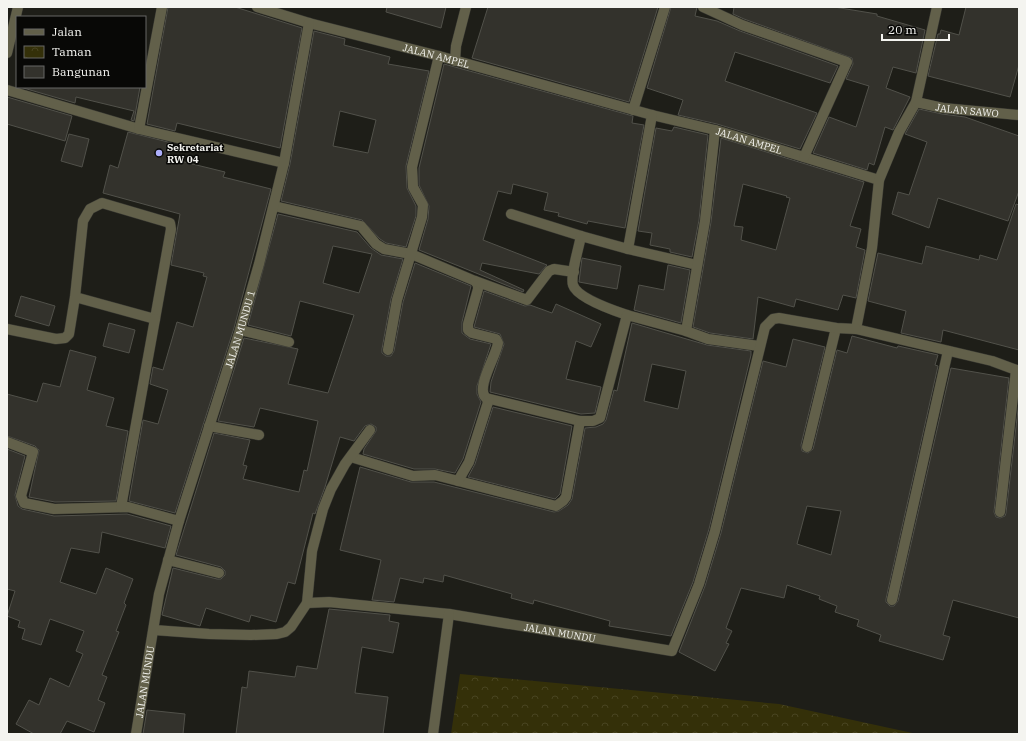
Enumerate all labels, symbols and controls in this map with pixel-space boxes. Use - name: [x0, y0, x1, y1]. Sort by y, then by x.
- legend: [16, 16, 146, 88]
- scale bar: [882, 16, 949, 42]
- text: 20 m: [888, 22, 917, 37]
- text: Jalan: [52, 24, 82, 39]
- street label: JALAN AMPEL: [402, 41, 471, 71]
- text: Taman: [52, 44, 92, 59]
- text: Bangunan: [52, 64, 110, 79]
- street label: JALAN SAWO: [934, 101, 999, 120]
- street label: JALAN AMPEL: [714, 125, 784, 157]
- place label: Sekretariat RW 04: [167, 141, 223, 166]
- marker: Sekretariat RW 04: [154, 148, 164, 158]
- street label: JALAN MUNDU 1: [222, 289, 258, 370]
- street label: JALAN MUNDU: [523, 621, 597, 645]
- street label: JALAN MUNDU: [133, 645, 157, 719]

